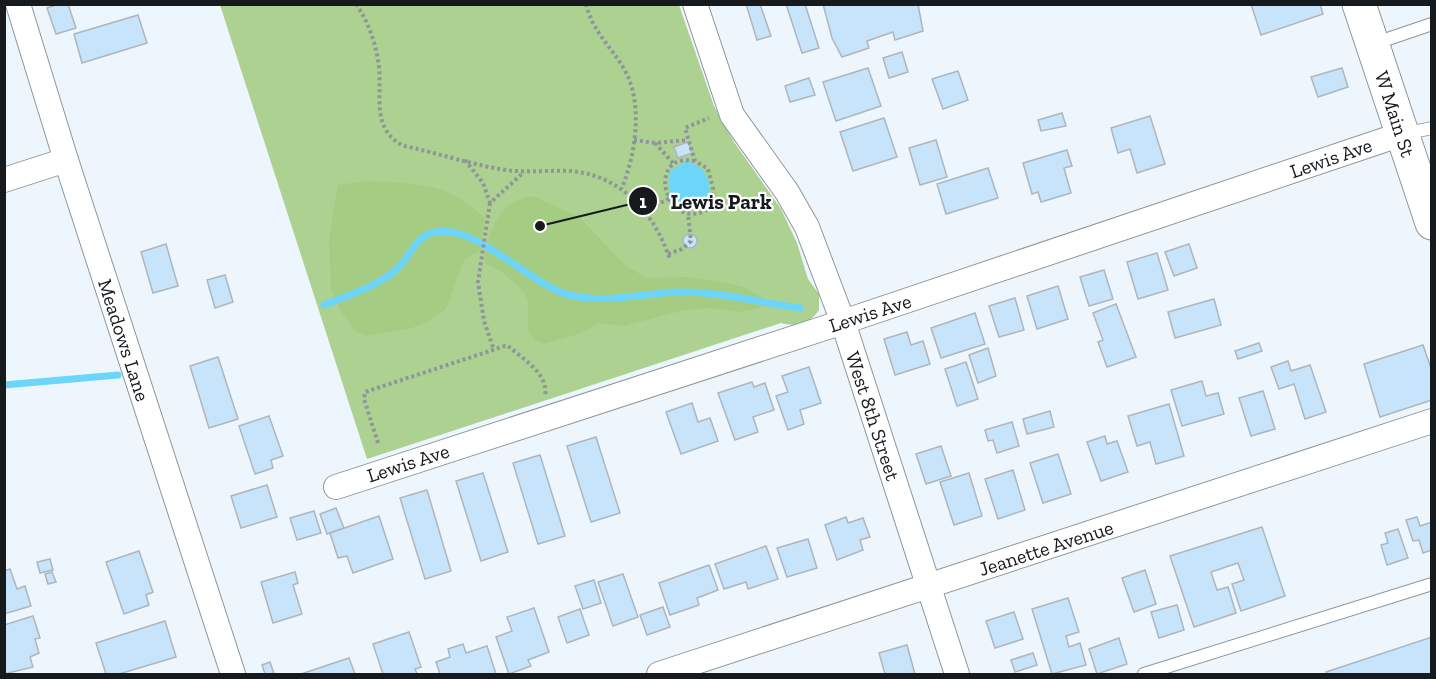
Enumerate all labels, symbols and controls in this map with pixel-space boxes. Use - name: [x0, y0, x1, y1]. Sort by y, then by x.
- street label: W Main St: [1370, 68, 1420, 161]
- street label: Lewis Ave: [1287, 133, 1375, 183]
- callout: Lewis Park: [628, 182, 783, 221]
- text: Lewis Park: [670, 189, 772, 214]
- text: 1: [639, 191, 647, 213]
- street label: Meadows Lane: [93, 276, 155, 404]
- street label: Lewis Ave: [826, 288, 914, 338]
- street label: West 8th Street: [841, 348, 905, 484]
- street label: Lewis Ave: [364, 438, 452, 488]
- street label: Jeanette Avenue: [976, 515, 1116, 581]

